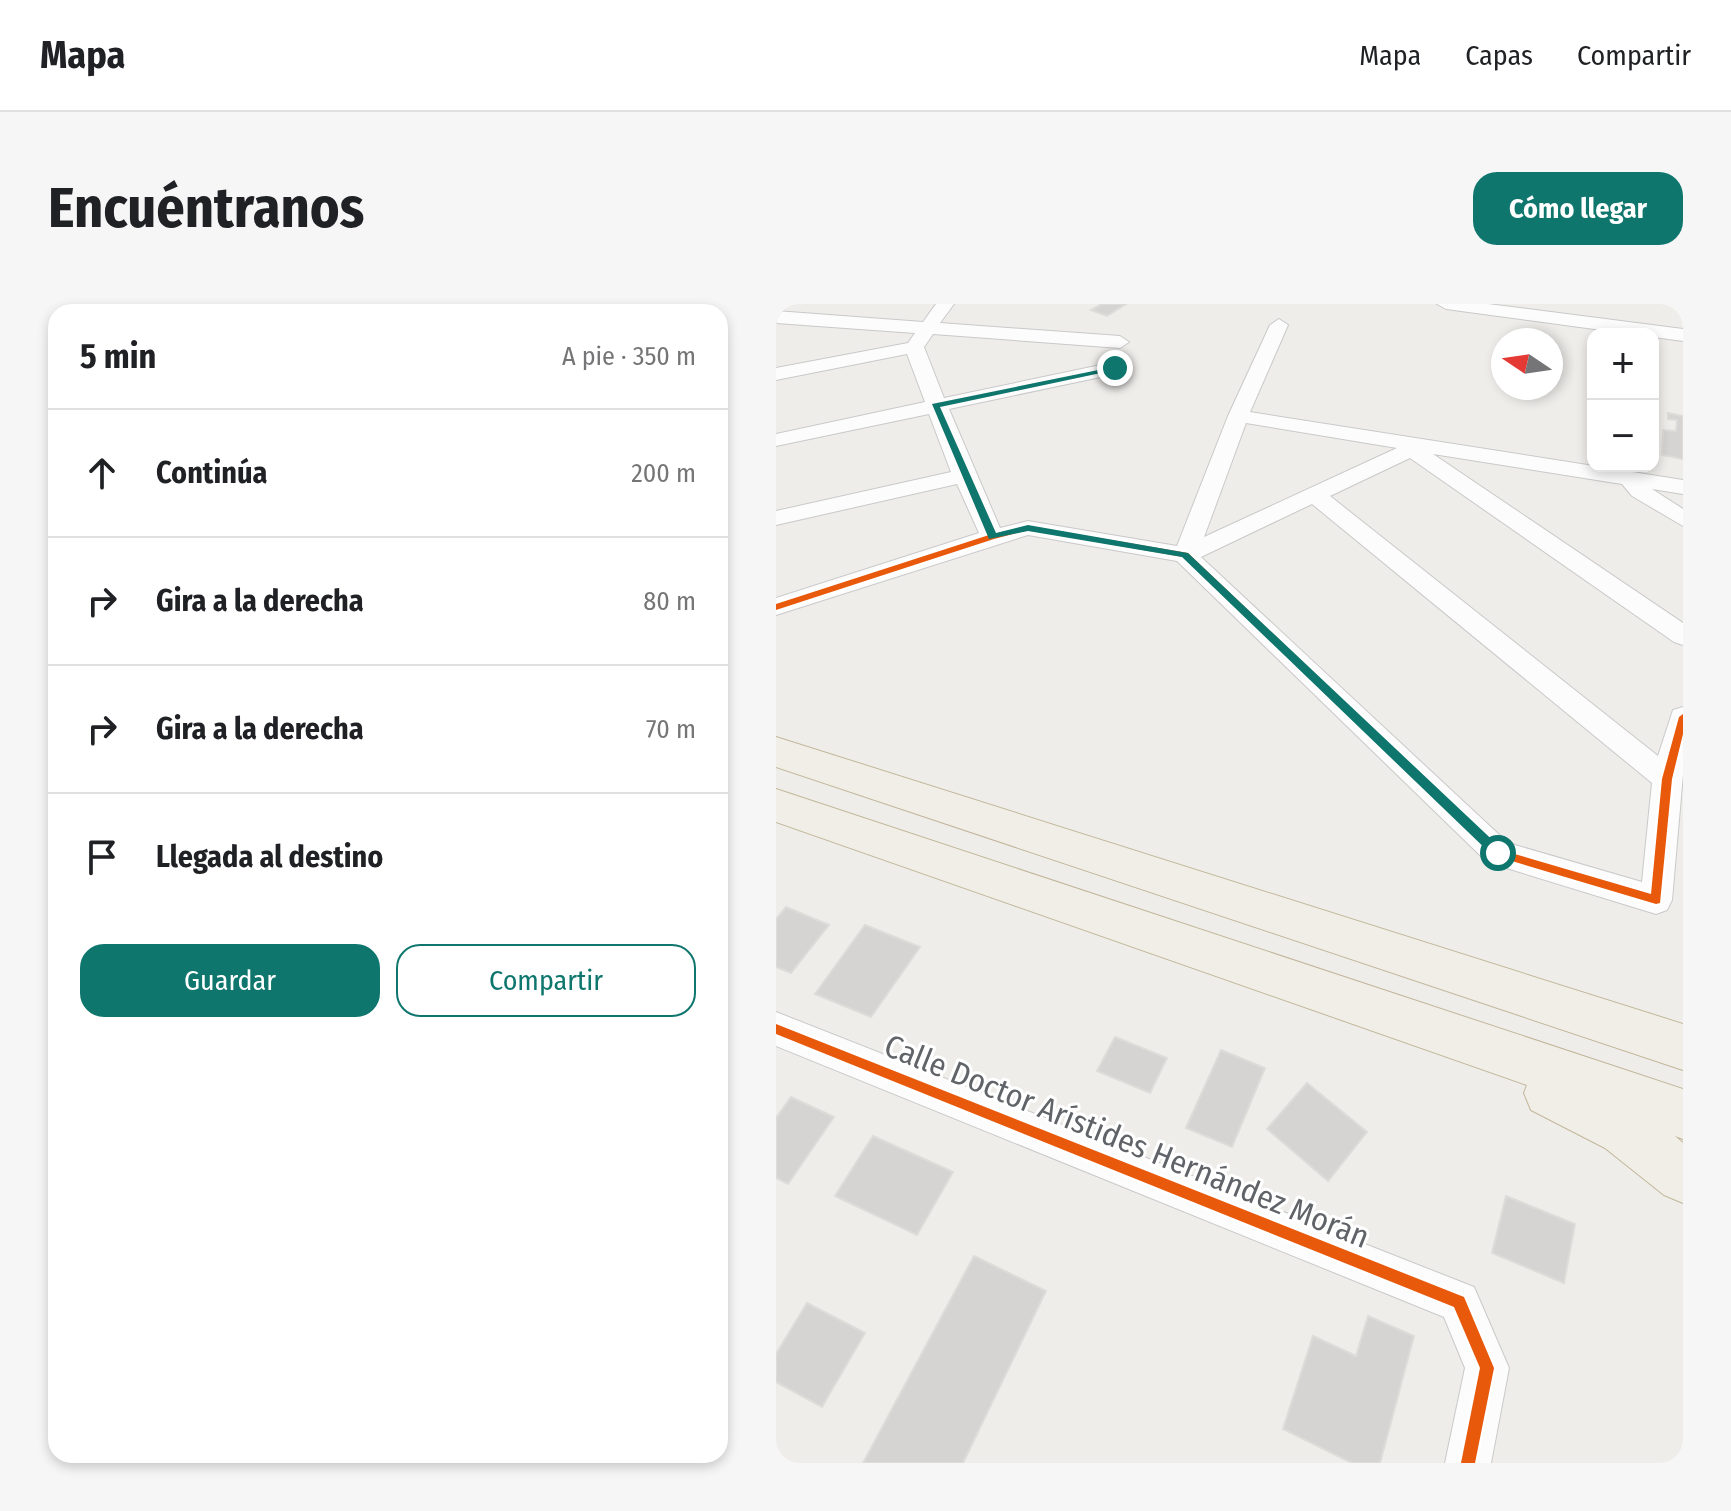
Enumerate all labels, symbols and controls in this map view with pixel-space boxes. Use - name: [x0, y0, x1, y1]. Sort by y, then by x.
- text: Mapa: [40, 32, 125, 78]
- text: Mapa: [1359, 39, 1421, 72]
- text: Capas: [1465, 39, 1533, 72]
- text: Compartir: [1577, 39, 1691, 72]
- button: Cómo llegar: [1473, 172, 1683, 245]
- text: Encuéntranos: [48, 175, 364, 242]
- north arrow: [1491, 328, 1563, 400]
- map controls: [1587, 328, 1659, 472]
- button: +: [1587, 328, 1659, 400]
- text: 5 min: [80, 336, 156, 377]
- text: A pie · 350 m: [562, 341, 696, 372]
- route end: [1097, 350, 1133, 386]
- button: −: [1587, 400, 1659, 472]
- icon: ahead: [80, 451, 124, 495]
- text: Continúa: [156, 455, 267, 491]
- text: 200 m: [631, 458, 696, 489]
- icon: right: [80, 579, 124, 623]
- text: Gira a la derecha: [156, 583, 364, 619]
- text: 80 m: [643, 586, 696, 617]
- icon: right: [80, 707, 124, 751]
- text: Gira a la derecha: [156, 711, 364, 747]
- text: 70 m: [646, 714, 696, 745]
- icon: arrive: [80, 835, 124, 879]
- route start: [1480, 835, 1516, 871]
- text: Llegada al destino: [156, 839, 383, 875]
- button: Guardar: [80, 944, 380, 1017]
- button: Compartir: [396, 944, 696, 1017]
- street label: Calle Doctor Arístides Hernández Morán: [879, 1026, 1375, 1256]

